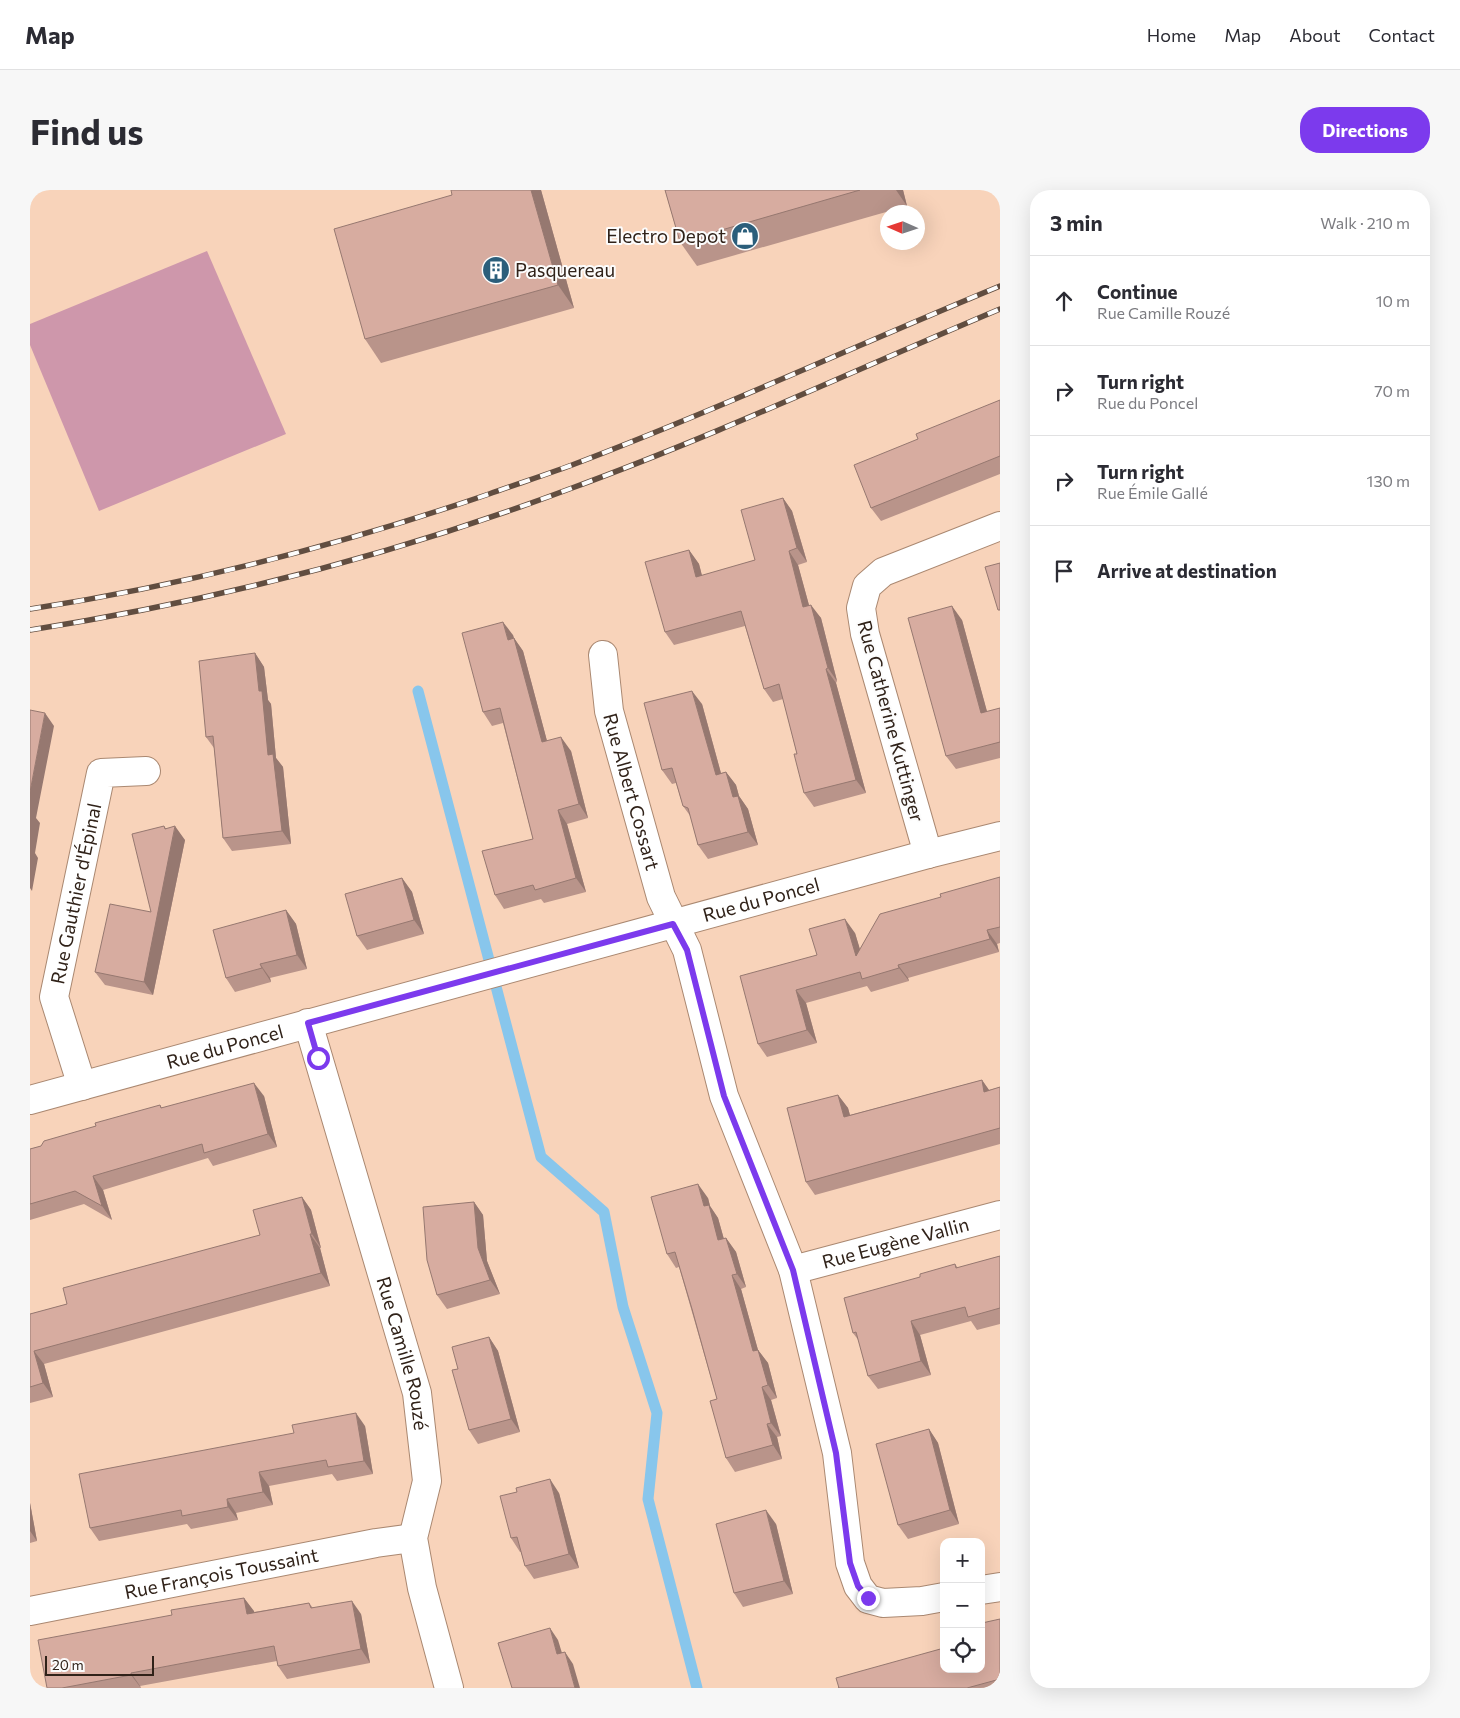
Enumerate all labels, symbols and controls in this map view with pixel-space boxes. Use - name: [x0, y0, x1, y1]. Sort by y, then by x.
- text: Map: [25, 20, 75, 49]
- text: Home: [1147, 24, 1196, 46]
- text: Map: [1224, 24, 1261, 46]
- text: About: [1289, 24, 1341, 46]
- text: Contact: [1369, 24, 1435, 46]
- button: Directions: [1300, 107, 1430, 153]
- text: Find us: [30, 109, 144, 152]
- north arrow: [880, 205, 925, 250]
- text: 3 min: [1050, 210, 1103, 235]
- text: Walk · 210 m: [1320, 213, 1410, 232]
- shop icon: Electro Depot: [730, 221, 760, 251]
- place label: Electro Depot: [606, 224, 726, 247]
- building icon: Pasquereau: [481, 255, 511, 285]
- place label: Pasquereau: [515, 258, 615, 281]
- text: Continue: [1097, 280, 1177, 303]
- icon: ahead: [1050, 287, 1078, 315]
- text: 10 m: [1376, 291, 1410, 310]
- text: Rue Camille Rouzé: [1097, 303, 1230, 322]
- text: Turn right: [1097, 370, 1184, 393]
- icon: right: [1050, 377, 1078, 405]
- text: 70 m: [1374, 381, 1410, 400]
- text: Rue du Poncel: [1097, 393, 1198, 412]
- text: Turn right: [1097, 460, 1184, 483]
- icon: right: [1050, 467, 1078, 495]
- text: 130 m: [1367, 471, 1410, 490]
- text: Rue Émile Gallé: [1097, 483, 1208, 502]
- icon: arrive: [1050, 557, 1078, 585]
- text: Arrive at destination: [1097, 559, 1277, 582]
- street label: Rue Catherine Kuttinger: [853, 618, 930, 825]
- street label: Rue Albert Cossart: [599, 710, 665, 873]
- street label: Rue Gauthier d'Épinal: [45, 801, 105, 986]
- street label: Rue du Poncel: [700, 872, 822, 926]
- street label: Rue du Poncel: [164, 1019, 286, 1073]
- route start: [307, 1047, 330, 1070]
- street label: Rue Eugène Vallin: [819, 1212, 971, 1273]
- street label: Rue Camille Rouzé: [372, 1274, 433, 1431]
- map controls: [940, 1538, 985, 1673]
- button: +: [940, 1538, 985, 1583]
- street label: Rue François Toussaint: [122, 1543, 320, 1603]
- button: −: [940, 1583, 985, 1628]
- route end: [857, 1587, 880, 1610]
- button: locate: [940, 1628, 985, 1673]
- scale bar: [45, 1653, 154, 1676]
- text: 20 m: [52, 1656, 84, 1673]

